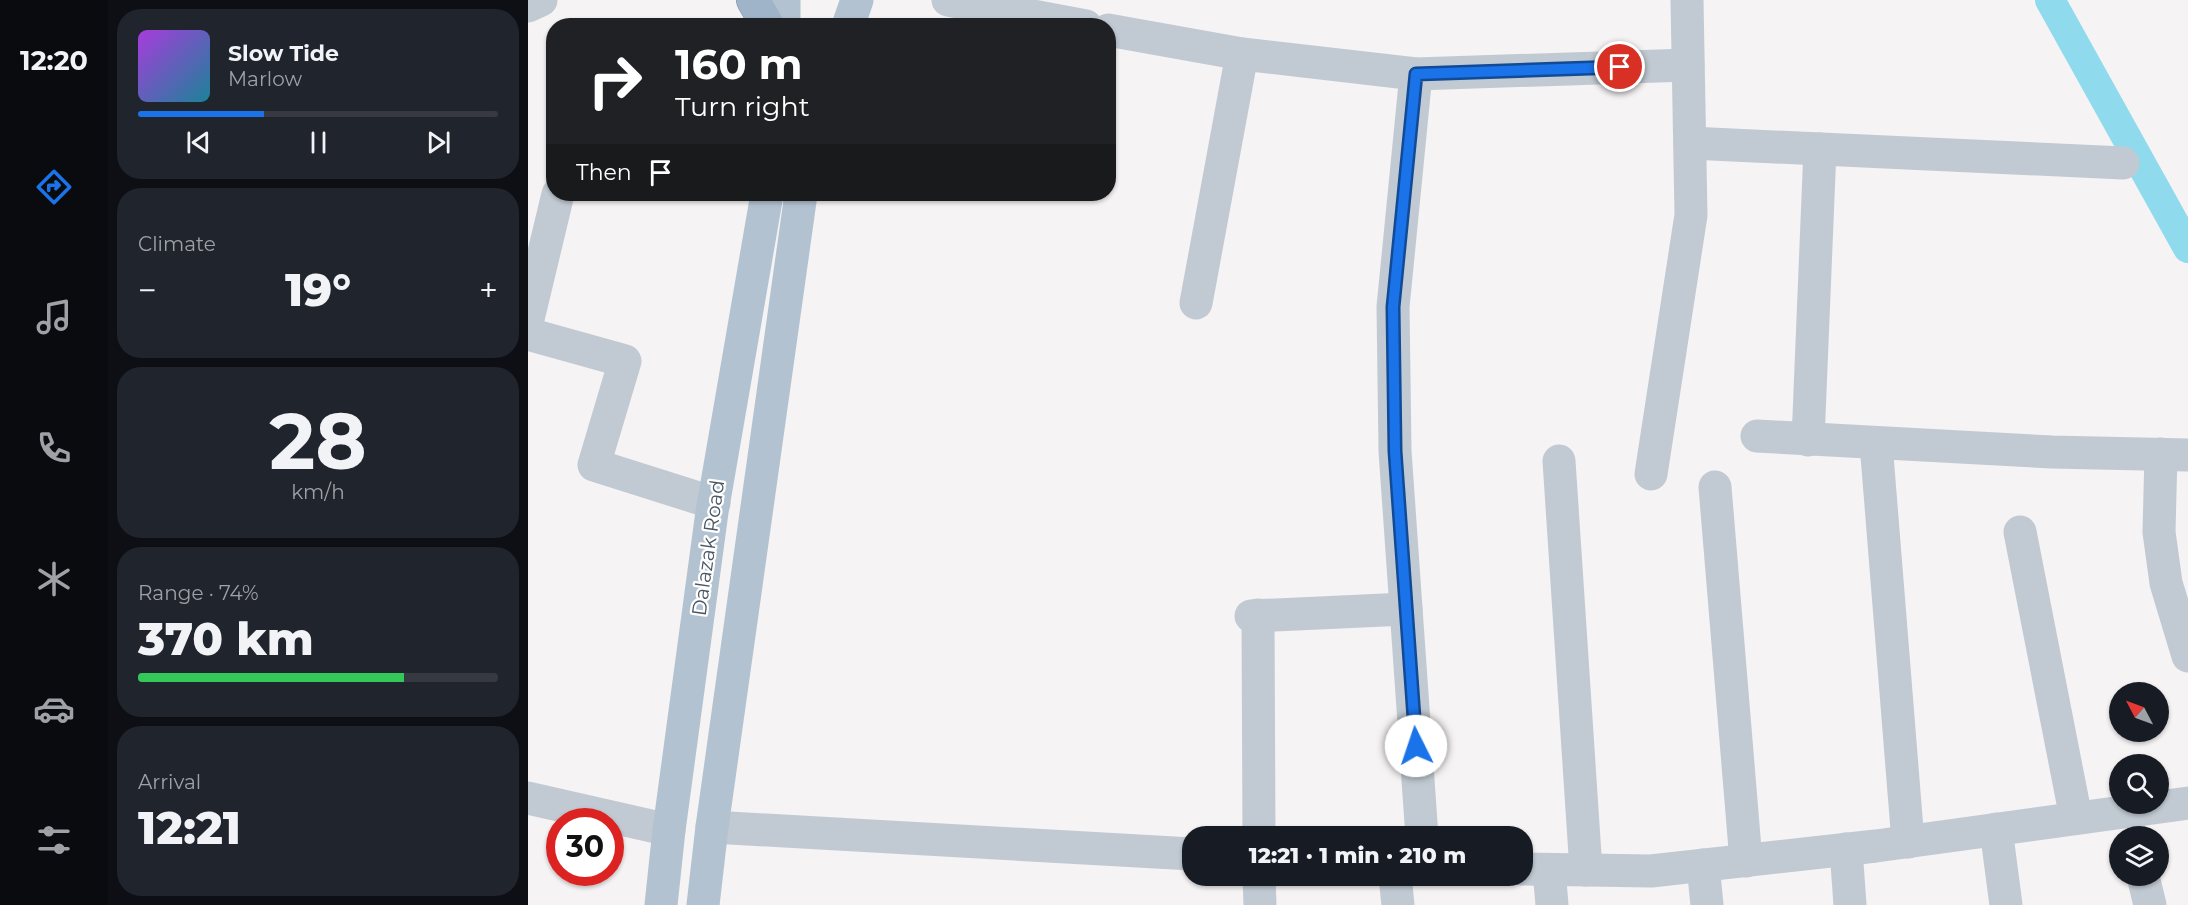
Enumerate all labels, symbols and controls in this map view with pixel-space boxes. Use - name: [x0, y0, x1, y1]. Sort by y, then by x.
- text: 160 m: [675, 38, 803, 90]
- text: Slow Tide: [228, 40, 339, 67]
- pin: [1594, 41, 1645, 92]
- icon: right: [576, 42, 654, 120]
- text: 12:20: [20, 44, 88, 77]
- icon: arrive: [1603, 50, 1636, 83]
- text: Marlow: [228, 67, 302, 91]
- text: Turn right: [675, 90, 810, 123]
- icon: previous: [182, 126, 215, 159]
- icon: pause: [302, 126, 335, 159]
- icon: next: [422, 126, 455, 159]
- icon: arrive: [644, 156, 677, 189]
- text: Then: [576, 159, 632, 186]
- icon: directions: [33, 166, 75, 208]
- text: Climate: [138, 232, 216, 256]
- text: 19°: [285, 262, 351, 317]
- text: −: [138, 270, 157, 310]
- text: +: [479, 270, 498, 310]
- icon: music: [33, 296, 75, 338]
- text: 28: [269, 393, 367, 489]
- icon: phone: [33, 427, 75, 469]
- street label: Dalazak Road: [687, 478, 729, 618]
- text: km/h: [291, 480, 345, 504]
- icon: climate: [33, 558, 75, 600]
- text: Range · 74%: [138, 581, 259, 605]
- text: 370 km: [138, 611, 314, 666]
- north arrow: [2109, 682, 2169, 742]
- map controls: [2109, 682, 2169, 886]
- icon: car: [33, 688, 75, 730]
- position arrow: [1384, 714, 1448, 778]
- button: search: [2109, 754, 2169, 814]
- text: Arrival: [138, 770, 201, 794]
- text: 12:21: [138, 800, 241, 855]
- speed limit sign: 30: [546, 808, 624, 886]
- icon: filters: [33, 819, 75, 861]
- button: layers: [2109, 826, 2169, 886]
- text: 12:21 · 1 min · 210 m: [1249, 842, 1466, 869]

